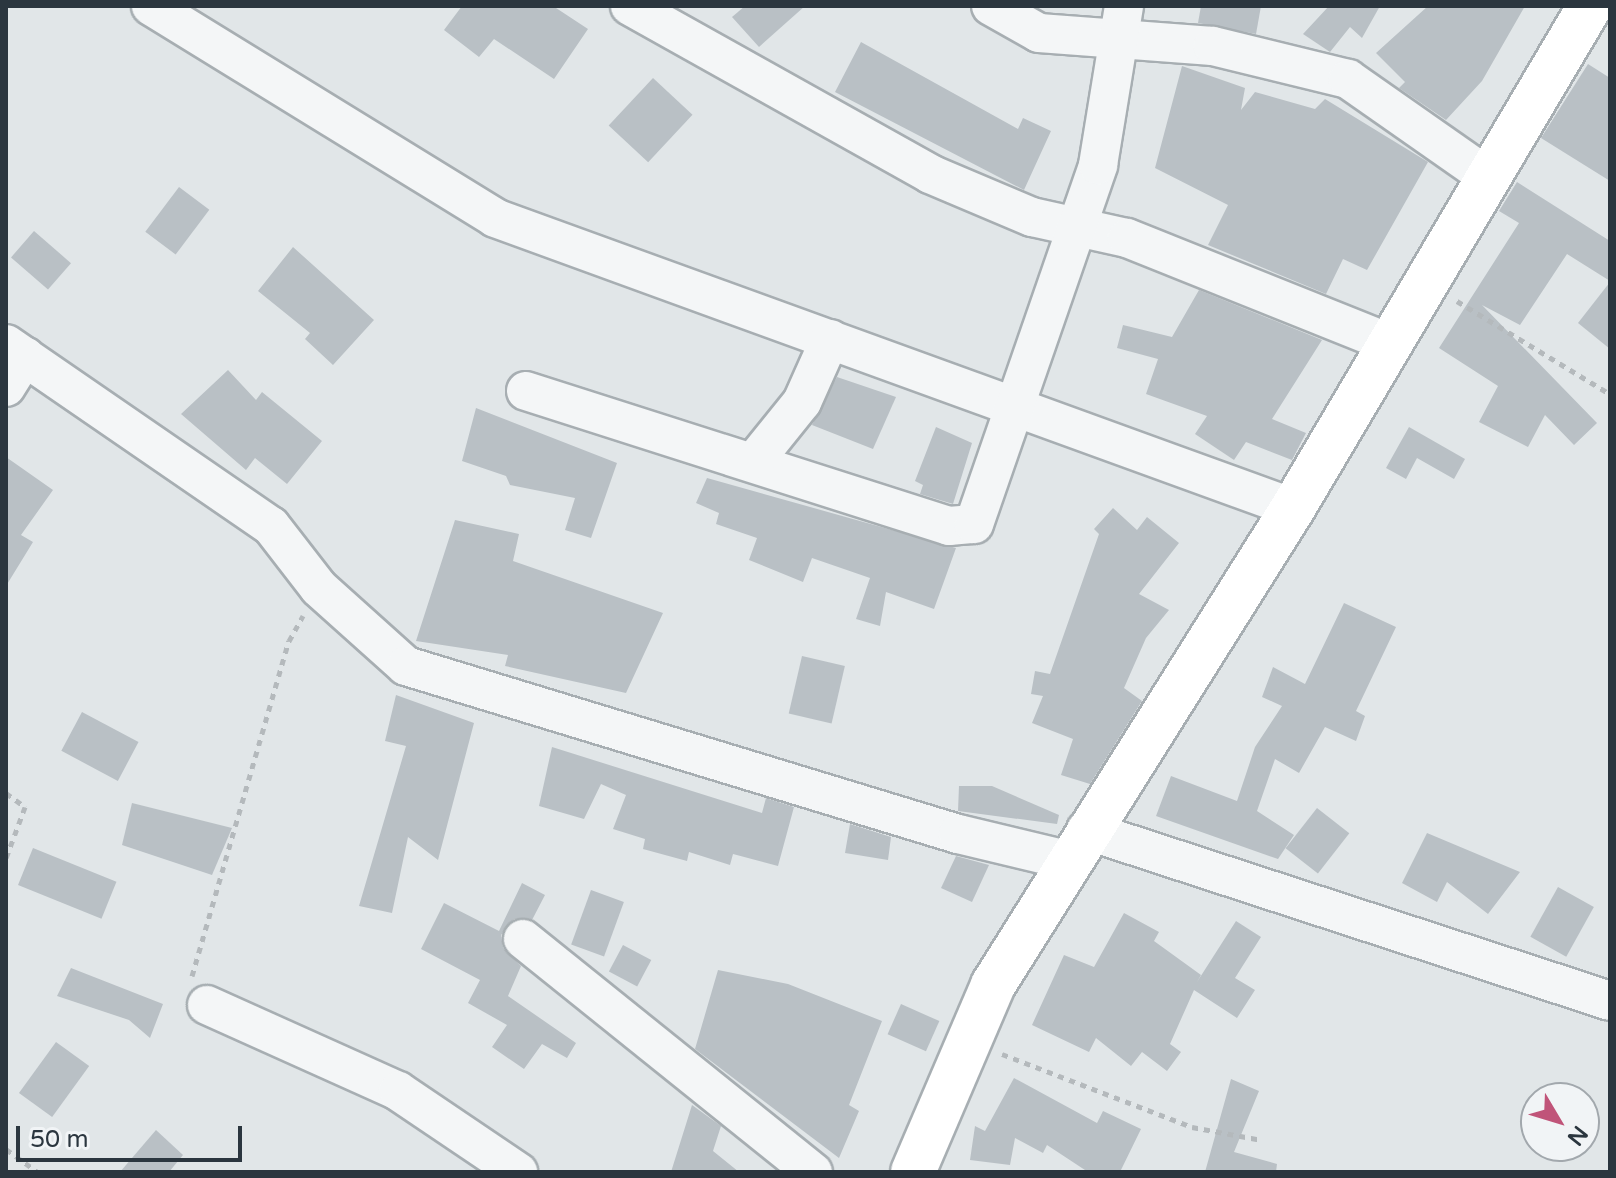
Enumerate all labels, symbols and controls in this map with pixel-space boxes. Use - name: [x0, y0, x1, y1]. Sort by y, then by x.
- north arrow: [1520, 1082, 1600, 1162]
- scale bar: [20, 1110, 246, 1160]
- text: N: [1562, 1121, 1593, 1151]
- text: 50 m: [30, 1125, 88, 1154]

